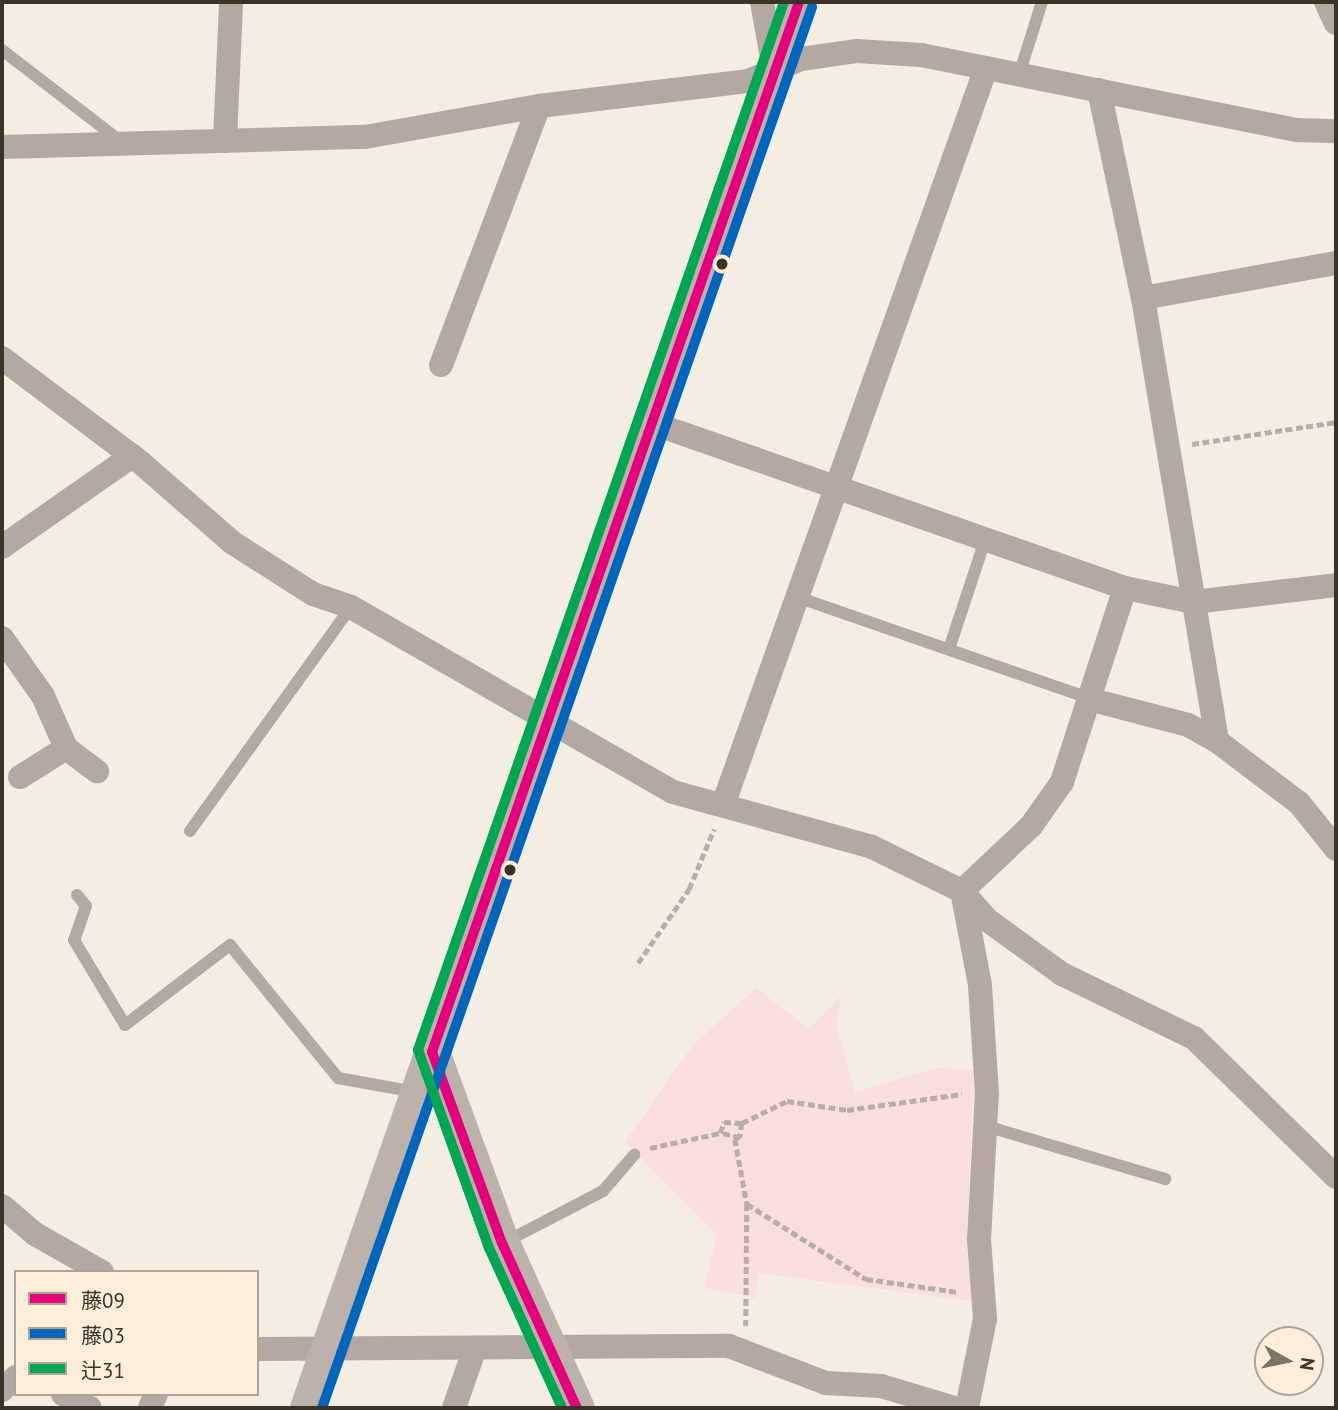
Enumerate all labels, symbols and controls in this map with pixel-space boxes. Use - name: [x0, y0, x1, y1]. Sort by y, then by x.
- unlabelled marker: [715, 257, 729, 271]
- unlabelled marker: [503, 863, 517, 877]
- legend: [14, 1270, 259, 1396]
- text: 藤09: [81, 1287, 125, 1314]
- text: 藤03: [81, 1322, 125, 1349]
- north arrow: [1254, 1326, 1324, 1396]
- text: N: [1295, 1356, 1321, 1372]
- text: 辻31: [81, 1357, 125, 1384]

